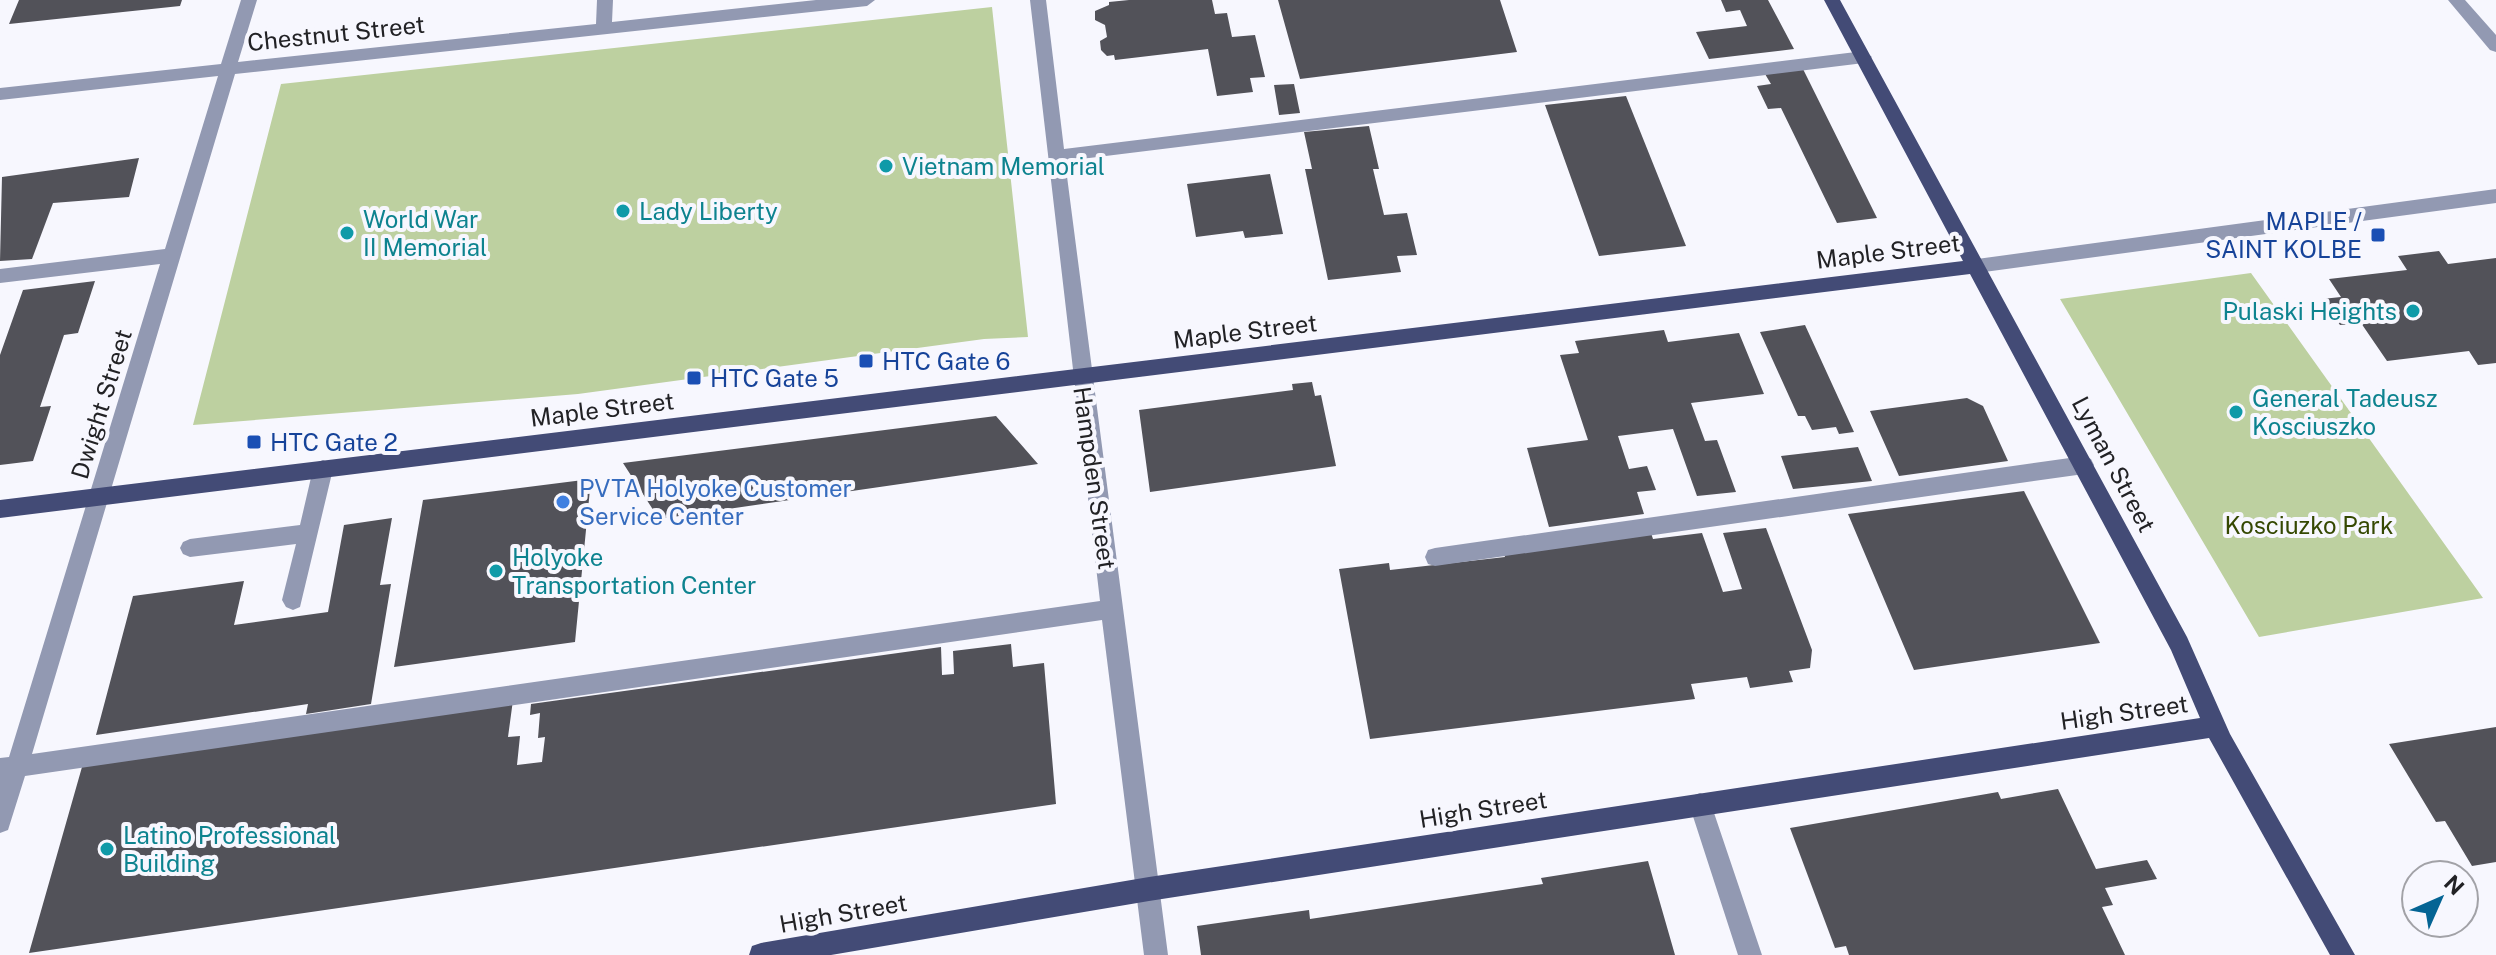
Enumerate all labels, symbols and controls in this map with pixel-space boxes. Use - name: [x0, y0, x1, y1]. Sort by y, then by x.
- street label: Chestnut Street: [246, 10, 426, 56]
- place label: Vietnam Memorial: [902, 152, 1105, 180]
- marker: Vietnam Memorial: [877, 157, 895, 175]
- place label: Lady Liberty: [639, 197, 778, 225]
- marker: Lady Liberty: [614, 202, 632, 220]
- place label: World War II Memorial: [363, 205, 487, 261]
- place label: MAPLE / SAINT KOLBE: [2205, 207, 2363, 263]
- marker: World War II Memorial: [338, 224, 356, 242]
- marker: MAPLE / SAINT KOLBE: [2369, 226, 2387, 244]
- street label: Maple Street: [1814, 228, 1962, 274]
- place label: Pulaski Heights: [2223, 297, 2397, 325]
- marker: Pulaski Heights: [2404, 302, 2422, 320]
- street label: Maple Street: [1171, 308, 1319, 354]
- street label: Dwight Street: [65, 326, 137, 482]
- place label: HTC Gate 6: [882, 347, 1010, 375]
- marker: HTC Gate 6: [857, 352, 875, 370]
- place label: HTC Gate 5: [710, 364, 839, 392]
- marker: HTC Gate 5: [685, 369, 703, 387]
- place label: General Tadeusz Kosciuszko: [2252, 384, 2437, 440]
- street label: Hampden Street: [1068, 385, 1122, 571]
- street label: Maple Street: [528, 386, 676, 432]
- street label: Lyman Street: [2067, 391, 2161, 537]
- marker: General Tadeusz Kosciuszko: [2227, 403, 2245, 421]
- place label: HTC Gate 2: [270, 428, 398, 456]
- marker: HTC Gate 2: [245, 433, 263, 451]
- place label: PVTA Holyoke Customer Service Center: [579, 474, 852, 530]
- marker: PVTA Holyoke Customer Service Center: [554, 493, 572, 511]
- park label: Kosciuzko Park: [2225, 511, 2393, 539]
- place label: Holyoke Transportation Center: [512, 543, 756, 599]
- marker: Holyoke Transportation Center: [487, 562, 505, 580]
- street label: High Street: [2058, 689, 2190, 735]
- street label: High Street: [1417, 785, 1549, 833]
- place label: Latino Professional Building: [123, 821, 336, 877]
- marker: Latino Professional Building: [98, 840, 116, 858]
- north arrow: [2400, 859, 2480, 939]
- text: N: [2439, 870, 2469, 900]
- street label: High Street: [777, 888, 909, 938]

